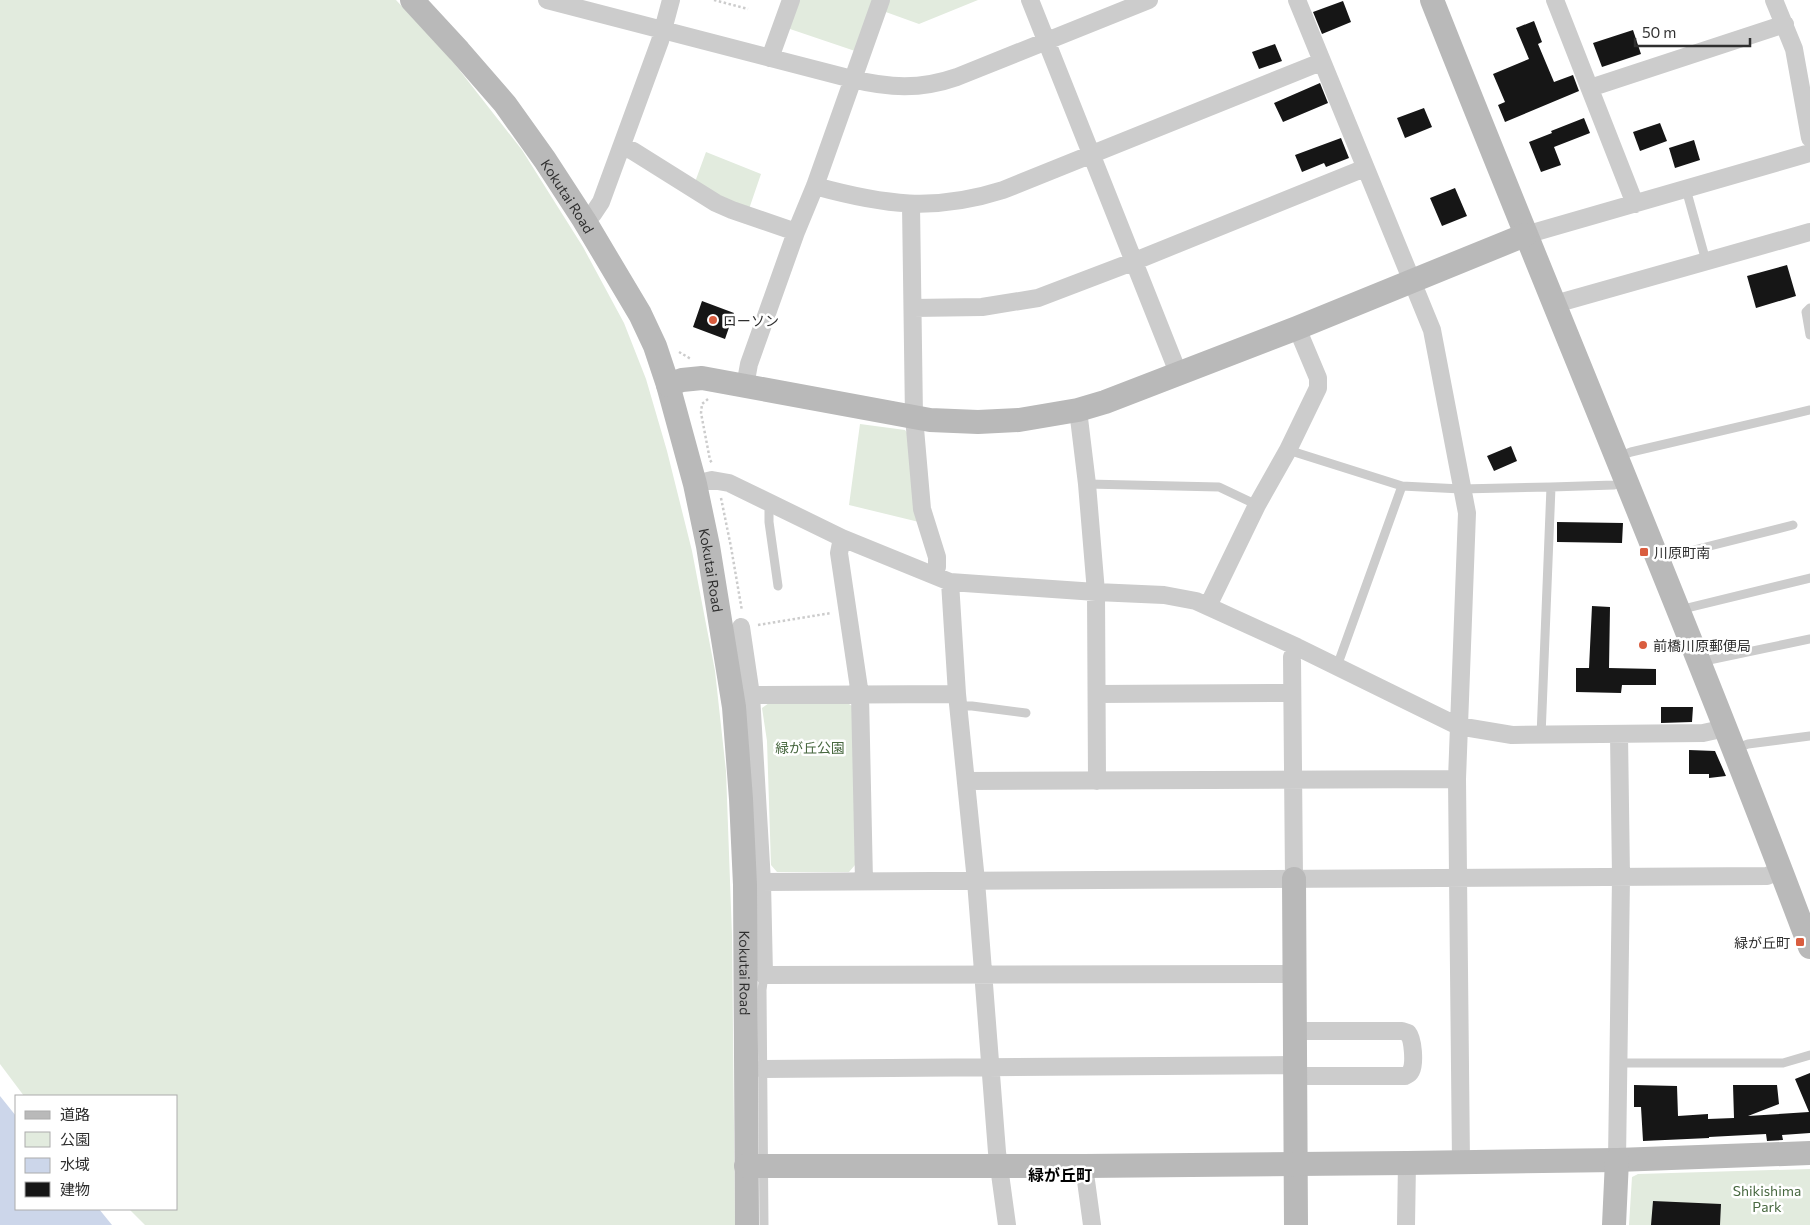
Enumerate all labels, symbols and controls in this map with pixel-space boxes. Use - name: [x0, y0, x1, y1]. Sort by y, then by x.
- scale bar: [1635, 15, 1750, 47]
- text: 50 m: [1642, 23, 1676, 41]
- street label: Kokutai Road: [538, 156, 598, 236]
- place label: ローソン: [723, 312, 779, 329]
- marker: ローソン: [707, 314, 719, 326]
- street label: Kokutai Road: [696, 526, 727, 613]
- place label: 川原町南: [1654, 544, 1710, 561]
- marker: 川原町南: [1638, 546, 1650, 558]
- place label: 前橋川原郵便局: [1653, 637, 1751, 654]
- marker: 前橋川原郵便局: [1637, 639, 1649, 651]
- park label: 緑が丘公園: [775, 739, 845, 756]
- street label: Kokutai Road: [737, 930, 754, 1015]
- place label: 緑が丘町: [1734, 934, 1790, 951]
- marker: 緑が丘町: [1794, 936, 1806, 948]
- legend: [15, 1095, 178, 1210]
- text: 道路: [60, 1105, 90, 1123]
- text: 公園: [60, 1130, 90, 1148]
- text: 水域: [60, 1155, 90, 1173]
- district label: 緑が丘町: [1028, 1165, 1092, 1184]
- text: 建物: [60, 1180, 90, 1198]
- park label: Shikishima Park: [1733, 1182, 1801, 1215]

